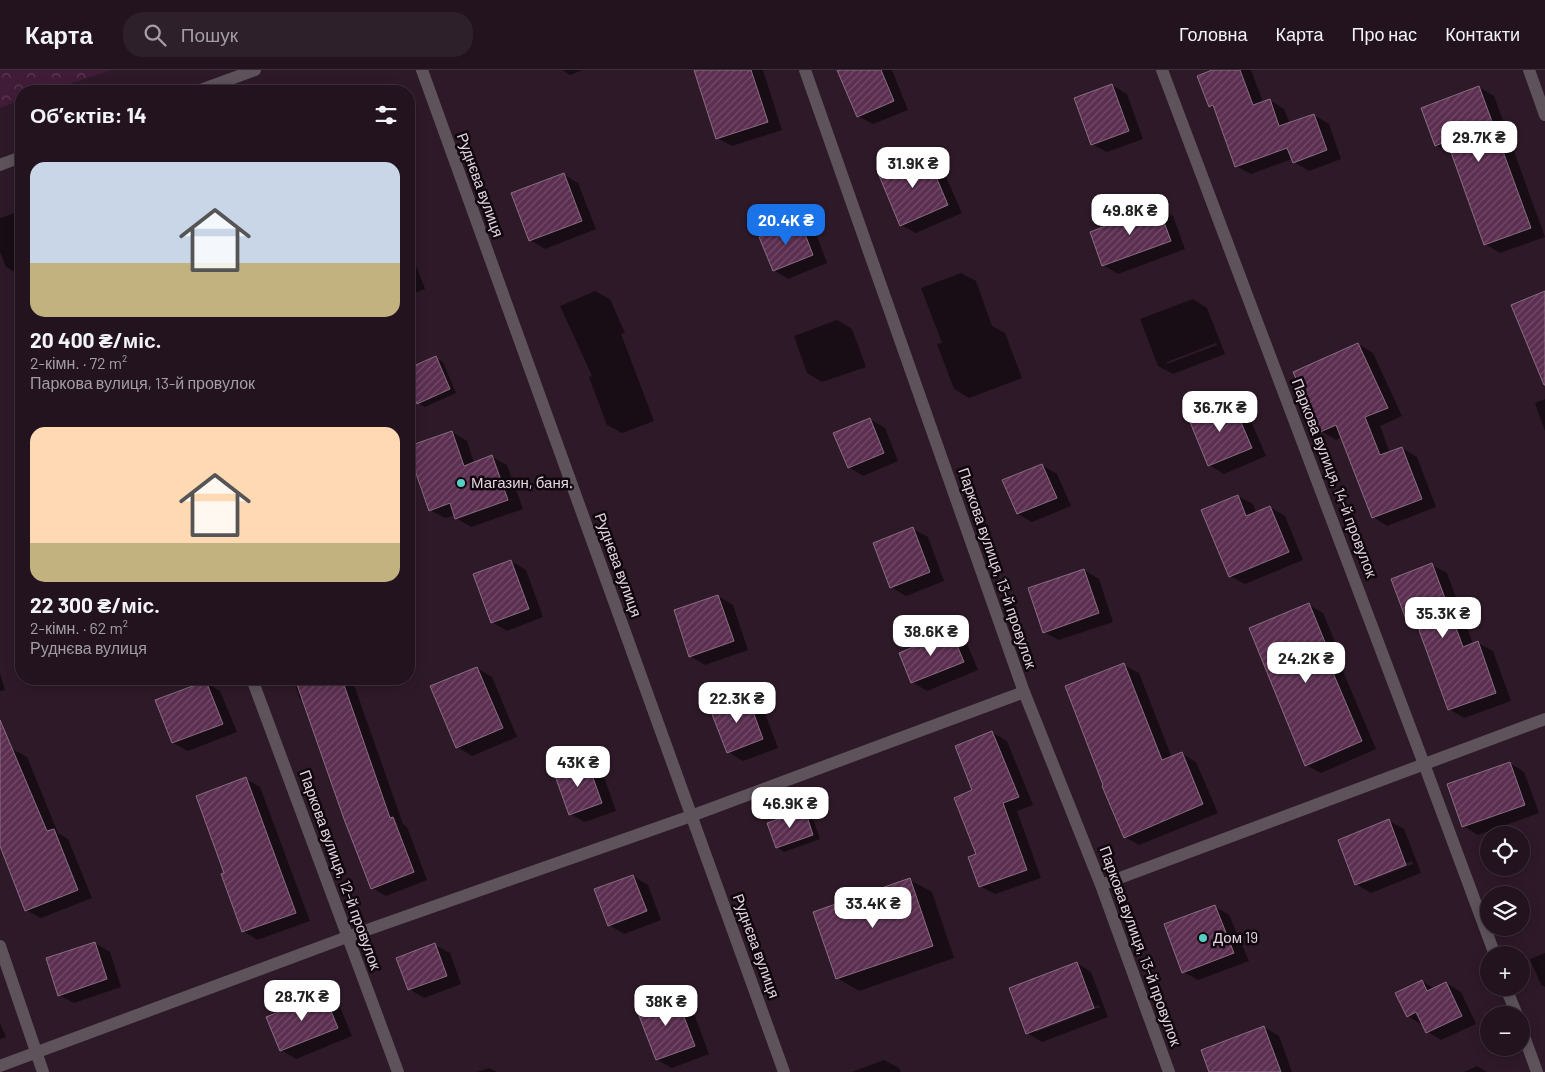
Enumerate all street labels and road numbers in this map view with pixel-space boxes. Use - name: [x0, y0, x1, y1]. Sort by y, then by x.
- street label: Руднєва вулиця: [454, 130, 508, 239]
- street label: Паркова вулиця, 14-й провулок: [1289, 376, 1381, 580]
- street label: Паркова вулиця, 13-й провулок: [955, 465, 1041, 671]
- street label: Руднєва вулиця: [592, 510, 646, 619]
- street label: Паркова вулиця, 12-й провулок: [296, 767, 386, 972]
- street label: Паркова вулиця, 13-й провулок: [1096, 843, 1186, 1048]
- street label: Руднєва вулиця: [730, 891, 784, 1000]

